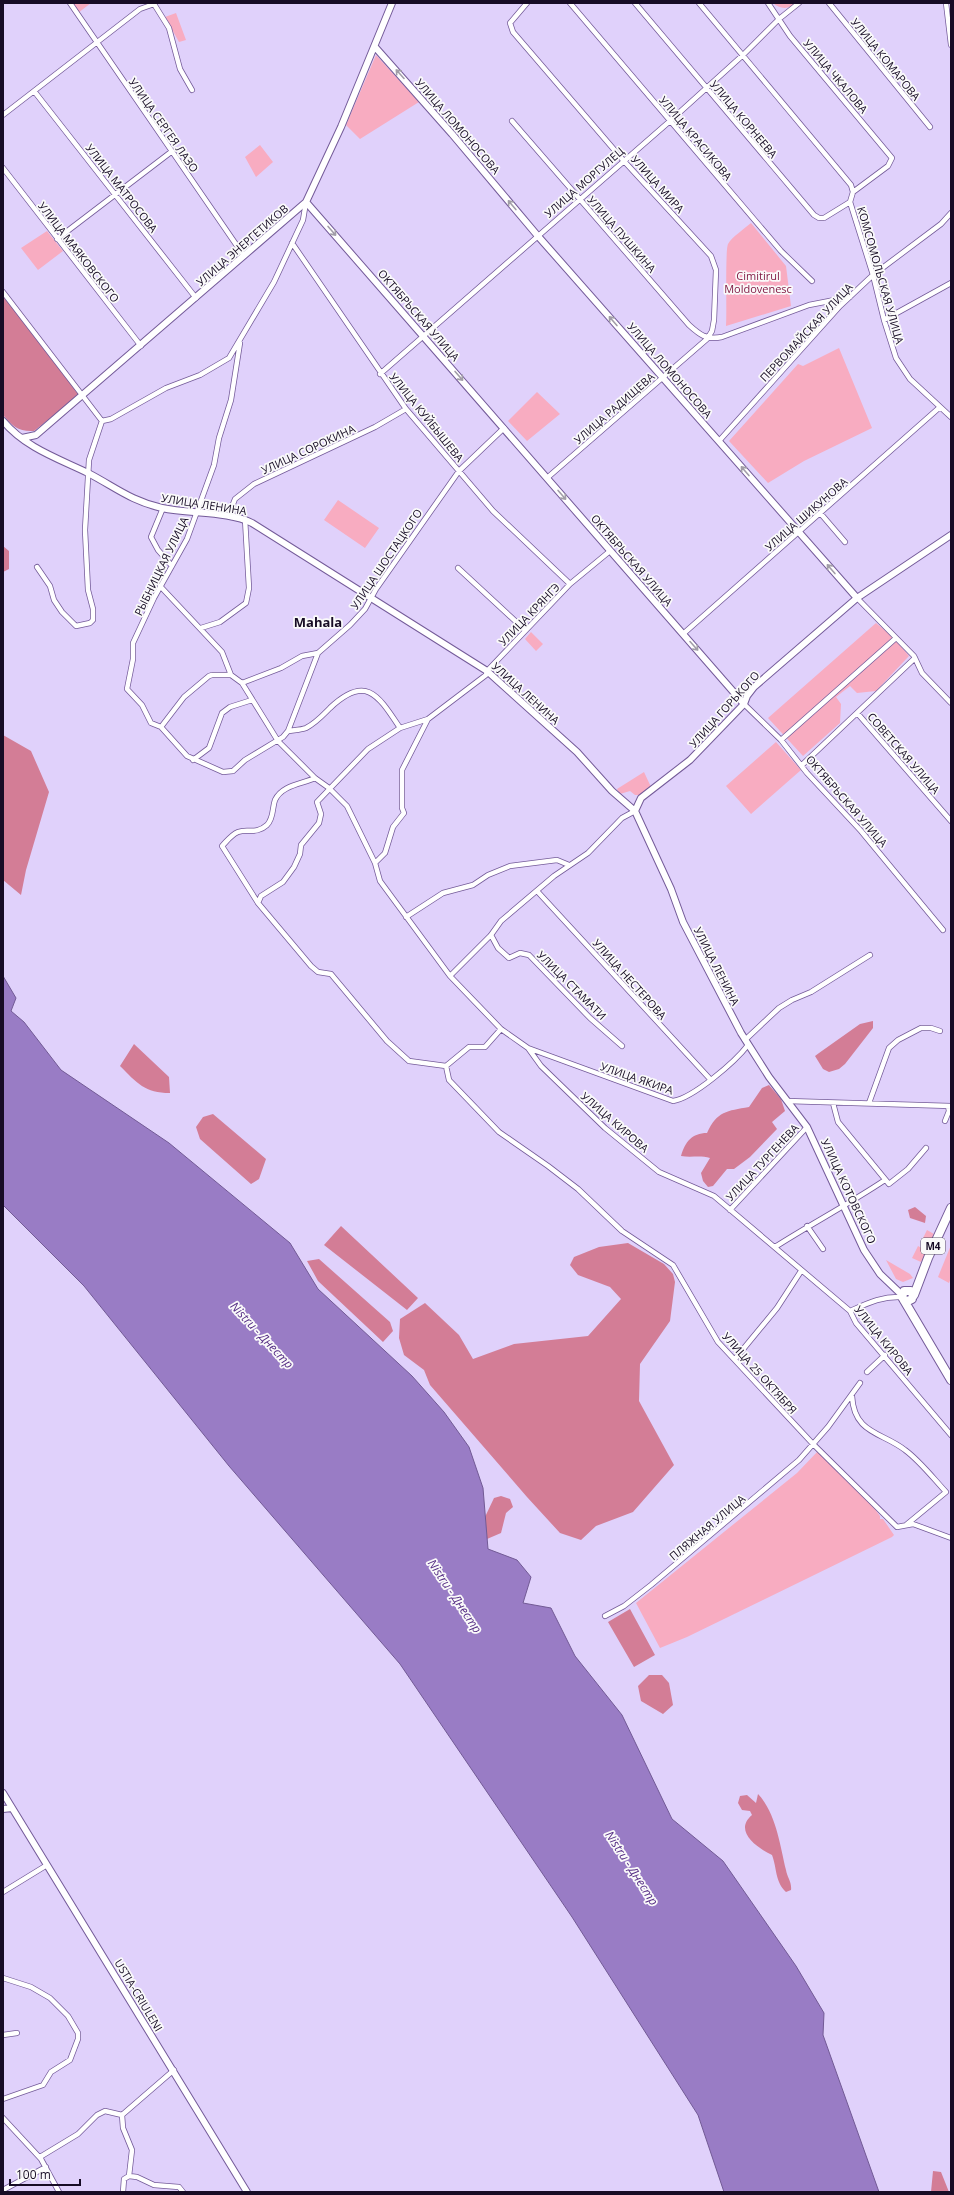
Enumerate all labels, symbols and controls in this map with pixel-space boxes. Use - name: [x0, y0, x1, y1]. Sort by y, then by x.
- street label: УЛИЦА КОМАРОВА: [848, 15, 924, 103]
- street label: УЛИЦА ЧКАЛОВА: [801, 36, 871, 116]
- one-way arrow: [395, 69, 405, 79]
- street label: УЛИЦА СЕРГЕЯ ЛАЗО: [126, 75, 202, 175]
- street label: УЛИЦА ЛОМОНОСОВА: [412, 75, 504, 177]
- street label: УЛИЦА КОРНЕЕВА: [707, 77, 781, 161]
- street label: УЛИЦА КРАСИКОВА: [656, 93, 736, 183]
- street label: УЛИЦА МАТРОСОВА: [83, 141, 161, 235]
- street label: УЛИЦА МОРГУЛЕЦ: [541, 143, 627, 221]
- street label: УЛИЦА МИРА: [628, 152, 688, 216]
- street label: УЛИЦА ПУШКИНА: [584, 192, 660, 276]
- street label: УЛИЦА МАЯКОВСКОГО: [35, 199, 123, 305]
- one-way arrow: [507, 199, 516, 210]
- street label: УЛИЦА ЭНЕРГЕТИКОВ: [193, 201, 291, 289]
- street label: КОМСОМОЛЬСКАЯ УЛИЦА: [854, 205, 908, 345]
- one-way arrow: [327, 226, 336, 236]
- street label: ОКТЯБРЬСКАЯ УЛИЦА: [375, 266, 463, 364]
- park label: Cimitirul Moldovenesc: [724, 268, 792, 296]
- street label: ПЕРВОМАЙСКАЯ УЛИЦА: [756, 279, 856, 385]
- one-way arrow: [608, 316, 618, 326]
- street label: УЛИЦА ЛОМОНОСОВА: [624, 319, 716, 421]
- street label: УЛИЦА КУЙБЫШЕВА: [386, 369, 468, 465]
- street label: УЛИЦА РАДИЩЕВА: [571, 369, 657, 447]
- one-way arrow: [454, 370, 463, 381]
- street label: УЛИЦА СОРОКИНА: [259, 421, 357, 477]
- one-way arrow: [741, 466, 750, 476]
- street label: УЛИЦА ШИКУНОВА: [762, 474, 850, 554]
- street label: УЛИЦА ЛЕНИНА: [160, 490, 248, 518]
- one-way arrow: [558, 490, 567, 500]
- street label: УЛИЦА ШОСТАЦКОГО: [347, 506, 425, 612]
- street label: ОКТЯБРЬСКАЯ УЛИЦА: [588, 511, 676, 609]
- street label: РЫБНИЦКАЯ УЛИЦА: [130, 514, 192, 618]
- one-way arrow: [827, 564, 836, 574]
- street label: УЛИЦА КРЯНГЭ: [495, 579, 563, 649]
- district label: Mahala: [294, 613, 342, 631]
- one-way arrow: [689, 641, 698, 651]
- street label: УЛИЦА ЛЕНИНА: [489, 659, 563, 727]
- street label: УЛИЦА ГОРЬКОГО: [686, 667, 762, 751]
- street label: СОВЕТСКАЯ УЛИЦА: [865, 709, 944, 797]
- street label: ОКТЯБРЬСКАЯ УЛИЦА: [803, 752, 891, 850]
- street label: УЛИЦА ЛЕНИНА: [691, 924, 743, 1008]
- street label: УЛИЦА НЕСТЕРОВА: [590, 936, 670, 1022]
- street label: УЛИЦА СТАМАТИ: [534, 947, 610, 1023]
- street label: УЛИЦА ЯКИРА: [598, 1058, 676, 1098]
- street label: УЛИЦА КИРОВА: [578, 1088, 652, 1156]
- street label: УЛИЦА ТУРГЕНЕВА: [722, 1120, 802, 1204]
- street label: УЛИЦА КОТОВСКОГО: [818, 1136, 880, 1246]
- road number: M4: [921, 1238, 945, 1254]
- water label: Nistru - Днестр: [227, 1298, 297, 1372]
- street label: УЛИЦА КИРОВА: [851, 1302, 917, 1378]
- street label: УЛИЦА 25 ОКТЯБРЯ: [719, 1329, 801, 1417]
- street label: ПЛЯЖНАЯ УЛИЦА: [666, 1491, 748, 1563]
- water label: Nistru - Днестр: [424, 1556, 486, 1636]
- water label: Nistru - Днестр: [602, 1827, 663, 1909]
- street label: USTIA-CRIULENI: [112, 1956, 166, 2034]
- scale bar: [10, 2161, 80, 2187]
- text: 100 m: [16, 2166, 51, 2183]

